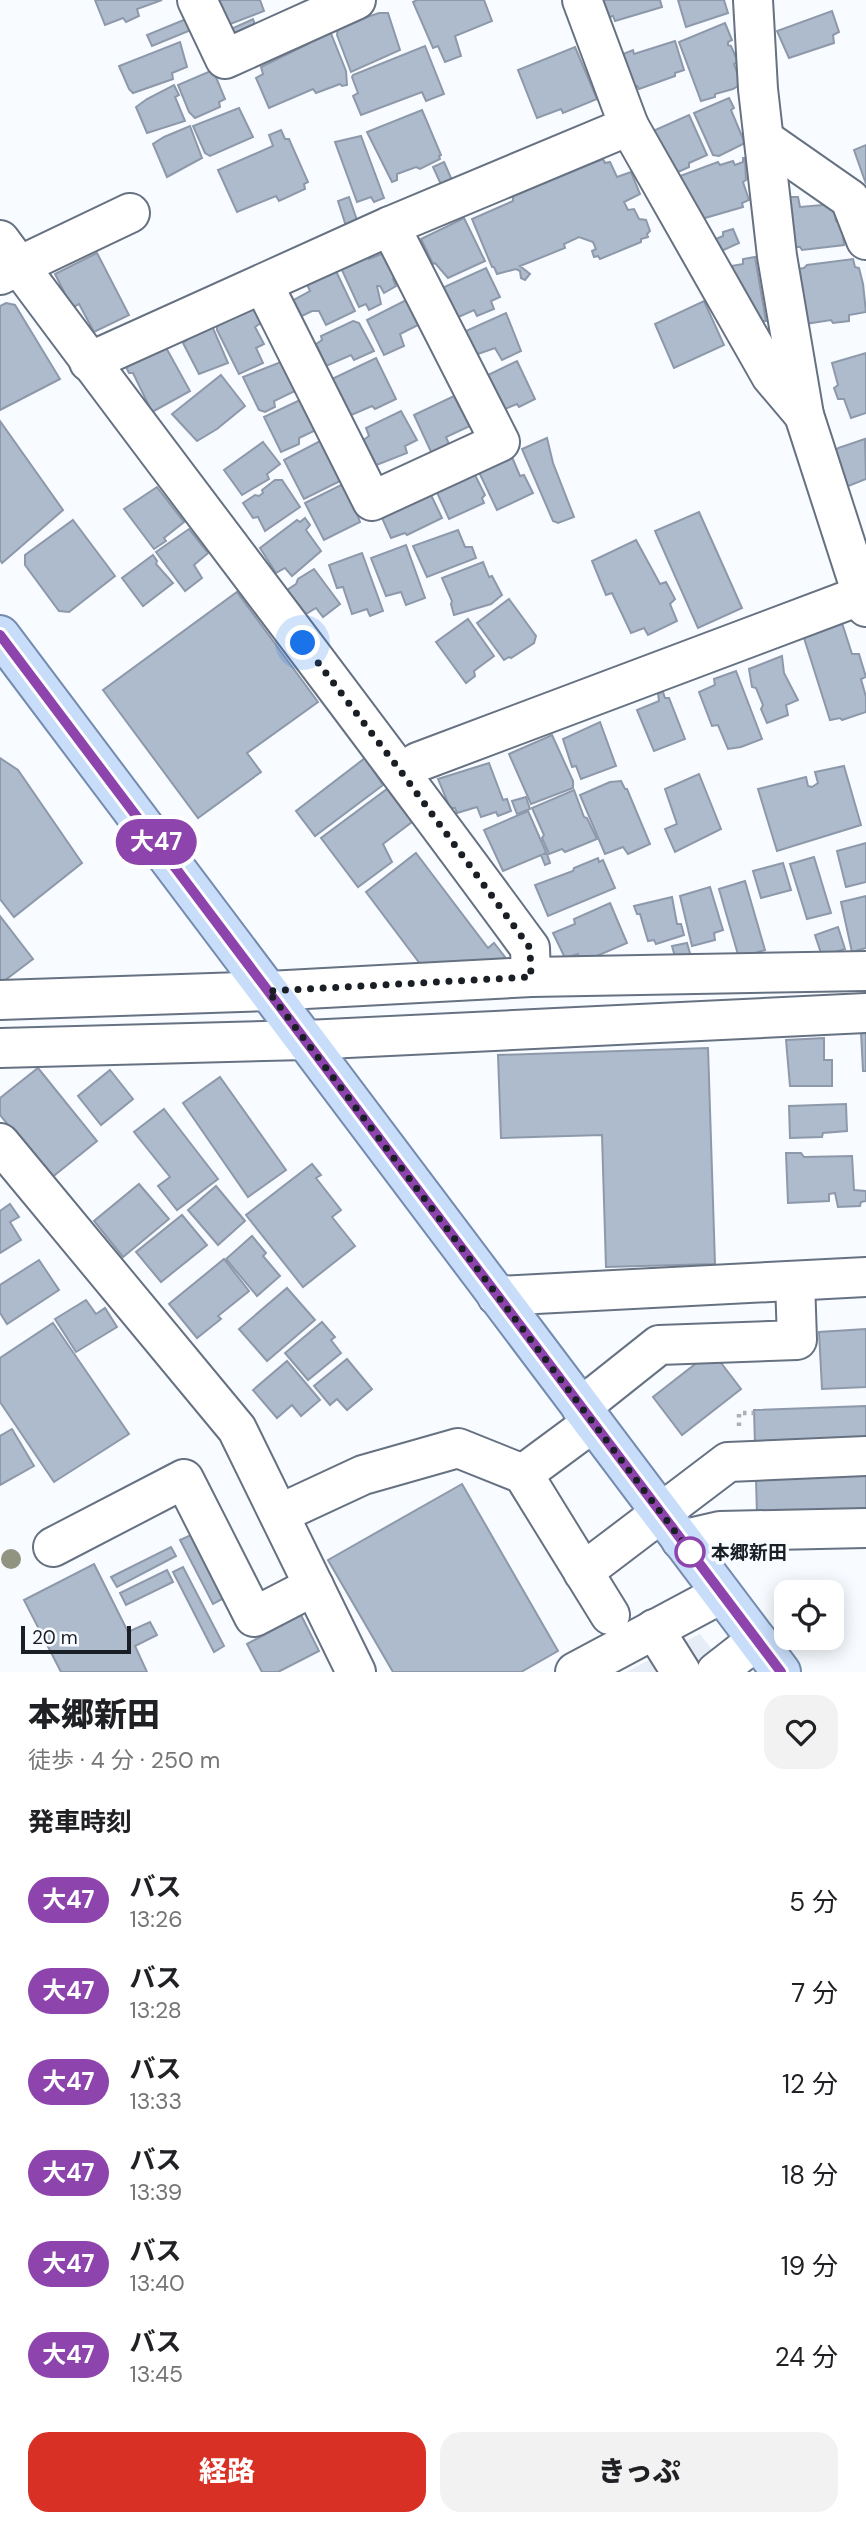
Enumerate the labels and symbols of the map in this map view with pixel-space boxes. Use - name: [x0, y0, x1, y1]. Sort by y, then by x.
- your location: [285, 625, 320, 660]
- line badge: 大47: [116, 819, 196, 865]
- marker: 本郷新田: [675, 1537, 705, 1567]
- place label: 本郷新田: [711, 1540, 787, 1565]
- scale bar: [21, 1623, 131, 1655]

